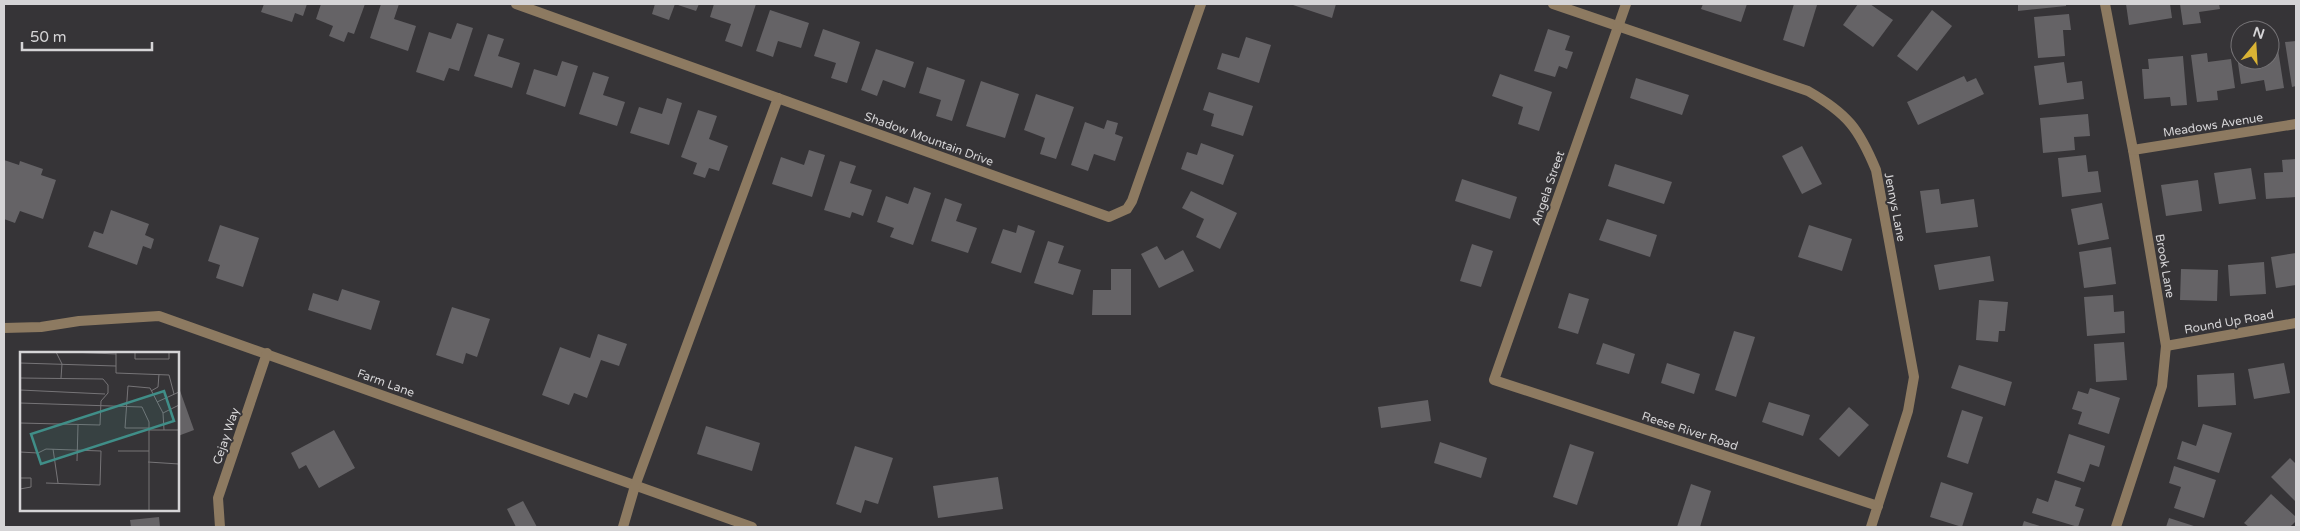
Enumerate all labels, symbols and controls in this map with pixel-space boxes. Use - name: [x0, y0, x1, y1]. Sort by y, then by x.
- scale bar: [22, 20, 152, 52]
- north arrow: [2230, 20, 2280, 70]
- text: N: [2251, 23, 2267, 43]
- text: 50 m: [30, 28, 67, 46]
- street label: Shadow Mountain Drive: [863, 109, 996, 169]
- street label: Meadows Avenue: [2162, 110, 2264, 140]
- street label: Angela Street: [1529, 149, 1567, 227]
- street label: Jennys Lane: [1881, 171, 1909, 243]
- street label: Brook Lane: [2152, 233, 2178, 299]
- street label: Round Up Road: [2183, 307, 2275, 337]
- inset map: [20, 352, 179, 511]
- street label: Farm Lane: [356, 366, 417, 400]
- street label: Cejay Way: [210, 405, 242, 466]
- street label: Reese River Road: [1640, 409, 1740, 453]

